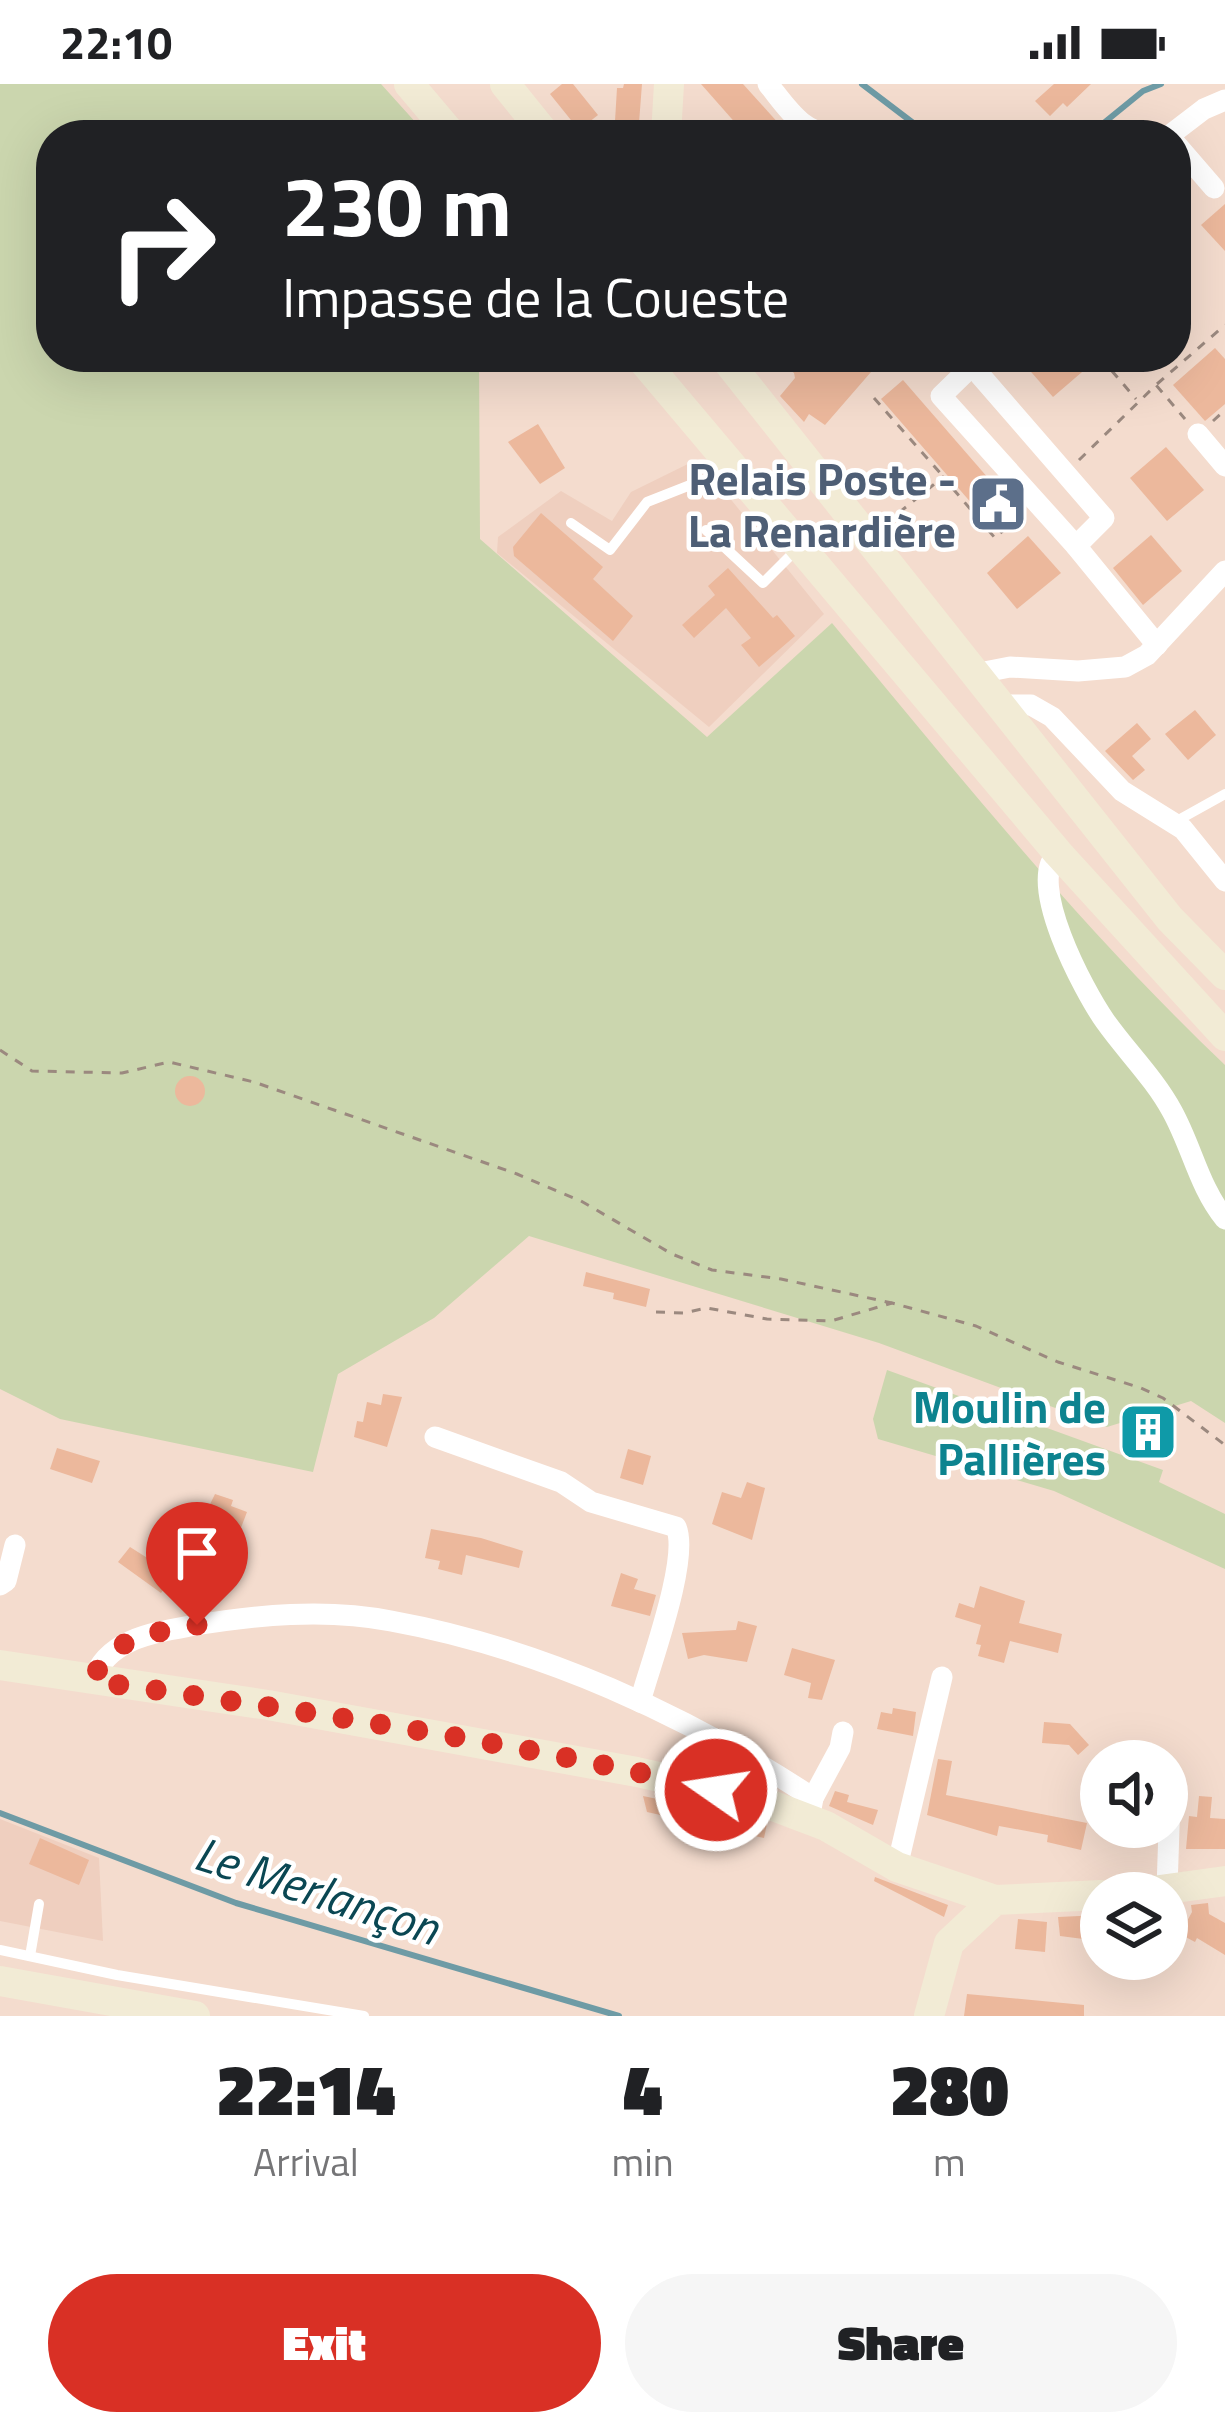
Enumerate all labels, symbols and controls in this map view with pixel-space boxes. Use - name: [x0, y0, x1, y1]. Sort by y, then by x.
- text: 22:10: [60, 8, 172, 76]
- text: 230 m: [282, 141, 512, 269]
- icon: right: [84, 168, 240, 324]
- text: Impasse de la Coueste: [282, 256, 789, 338]
- place label: Relais Poste - La Renardière: [688, 444, 956, 564]
- public building icon: Relais Poste - La Renardière: [967, 473, 1029, 535]
- place label: Moulin de Pallières: [913, 1372, 1106, 1492]
- building icon: Moulin de Pallières: [1117, 1401, 1179, 1463]
- pin: [146, 1502, 248, 1625]
- icon: arrive: [164, 1520, 230, 1586]
- position arrow: [653, 1727, 779, 1853]
- map controls: [1080, 1740, 1188, 1980]
- button: sound: [1080, 1740, 1188, 1848]
- water label: Le Merlançon: [186, 1816, 449, 1964]
- button: layers: [1080, 1872, 1188, 1980]
- text: 22:14: [216, 2033, 395, 2143]
- text: 4: [623, 2033, 662, 2143]
- text: 280: [890, 2033, 1009, 2143]
- text: Arrival: [253, 2132, 359, 2191]
- text: min: [612, 2132, 674, 2191]
- text: m: [933, 2132, 966, 2191]
- button: Exit: [48, 2274, 601, 2412]
- button: Share: [625, 2274, 1177, 2412]

